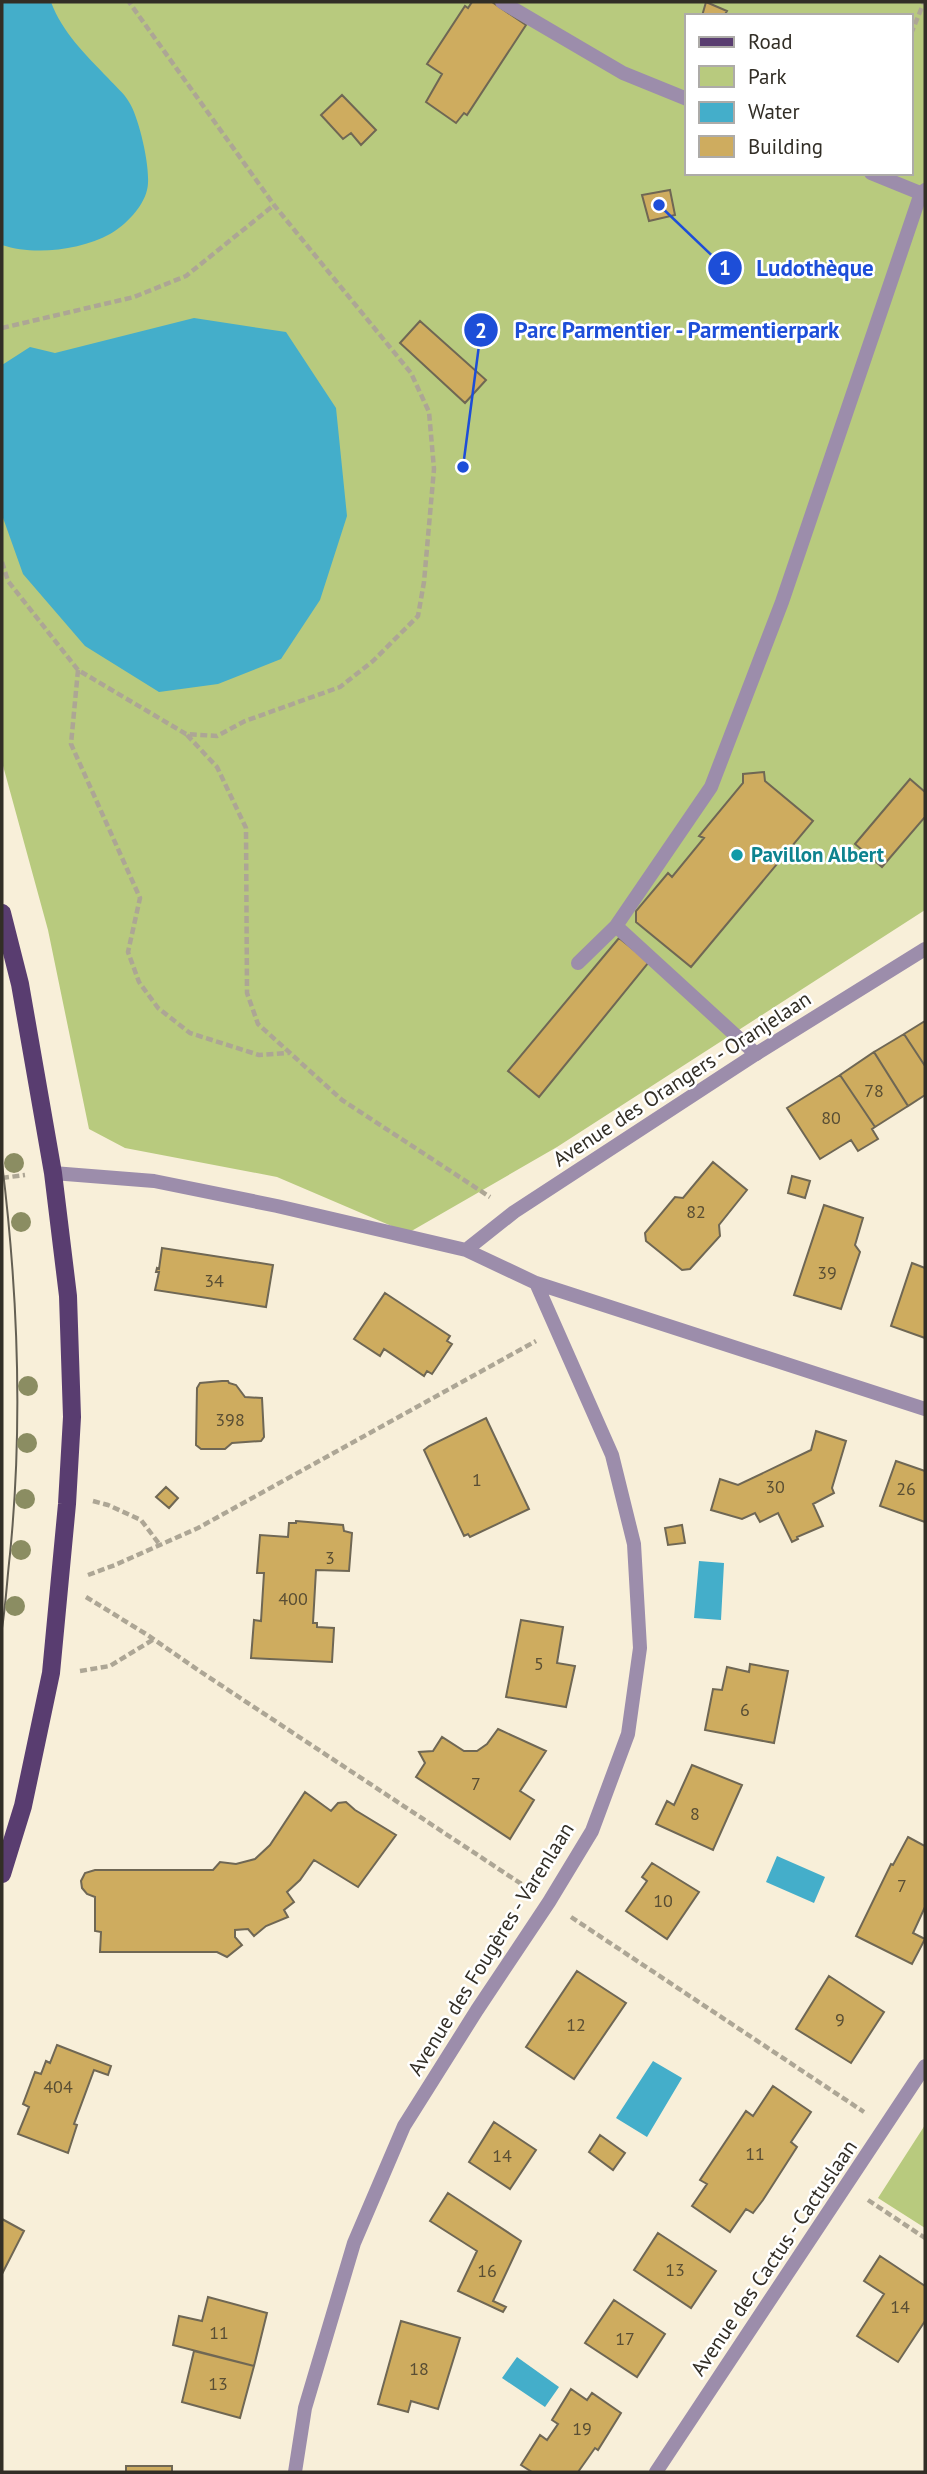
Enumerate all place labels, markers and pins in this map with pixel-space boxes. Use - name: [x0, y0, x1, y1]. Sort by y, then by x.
- callout: Ludothèque: [707, 246, 888, 290]
- callout: Parc Parmentier - Parmentierpark: [464, 308, 855, 352]
- place label: Pavillon Albert: [751, 841, 885, 868]
- marker: Pavillon Albert: [729, 847, 745, 863]

